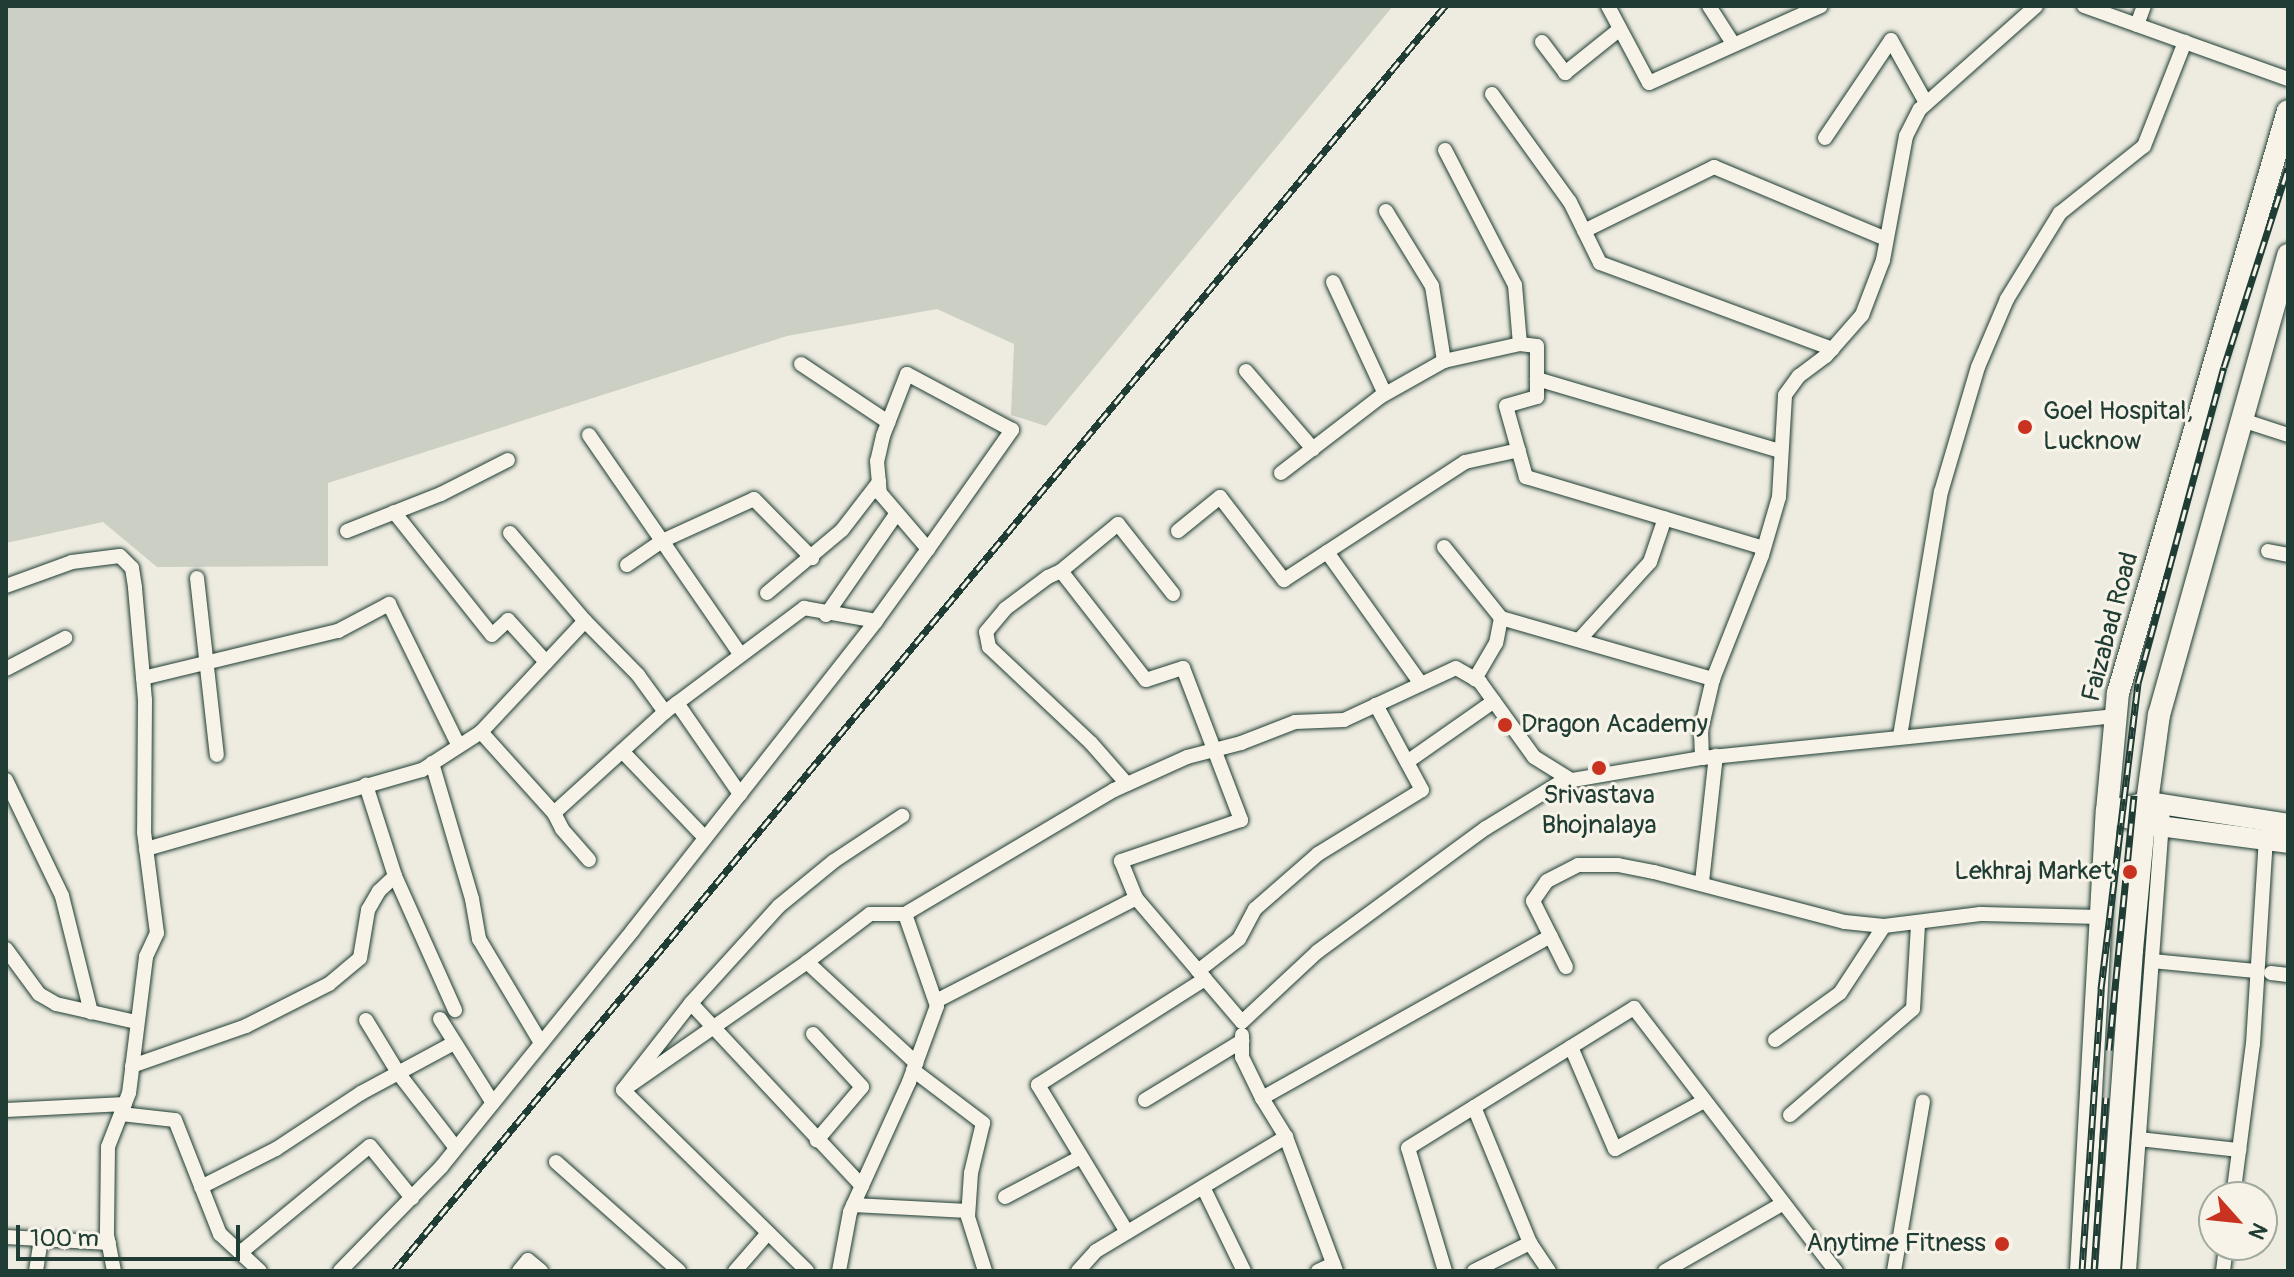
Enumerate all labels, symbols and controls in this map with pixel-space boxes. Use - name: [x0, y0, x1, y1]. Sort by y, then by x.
- place label: Goel Hospital, Lucknow: [2043, 396, 2193, 458]
- marker: Goel Hospital, Lucknow: [2014, 416, 2036, 438]
- street label: Faizabad Road: [2076, 549, 2146, 705]
- place label: Dragon Academy: [1521, 709, 1708, 741]
- marker: Dragon Academy: [1496, 716, 1514, 734]
- marker: Srivastava Bhojnalaya: [1590, 759, 1608, 777]
- place label: Srivastava Bhojnalaya: [1541, 780, 1657, 842]
- place label: Lekhraj Market: [1954, 856, 2112, 888]
- marker: Lekhraj Market: [2119, 861, 2141, 883]
- north arrow: [2198, 1181, 2278, 1261]
- scale bar: [20, 1209, 244, 1259]
- text: N: [2242, 1218, 2273, 1244]
- text: 100 m: [30, 1224, 99, 1253]
- place label: Anytime Fitness: [1806, 1228, 1986, 1260]
- marker: Anytime Fitness: [1993, 1235, 2011, 1253]

